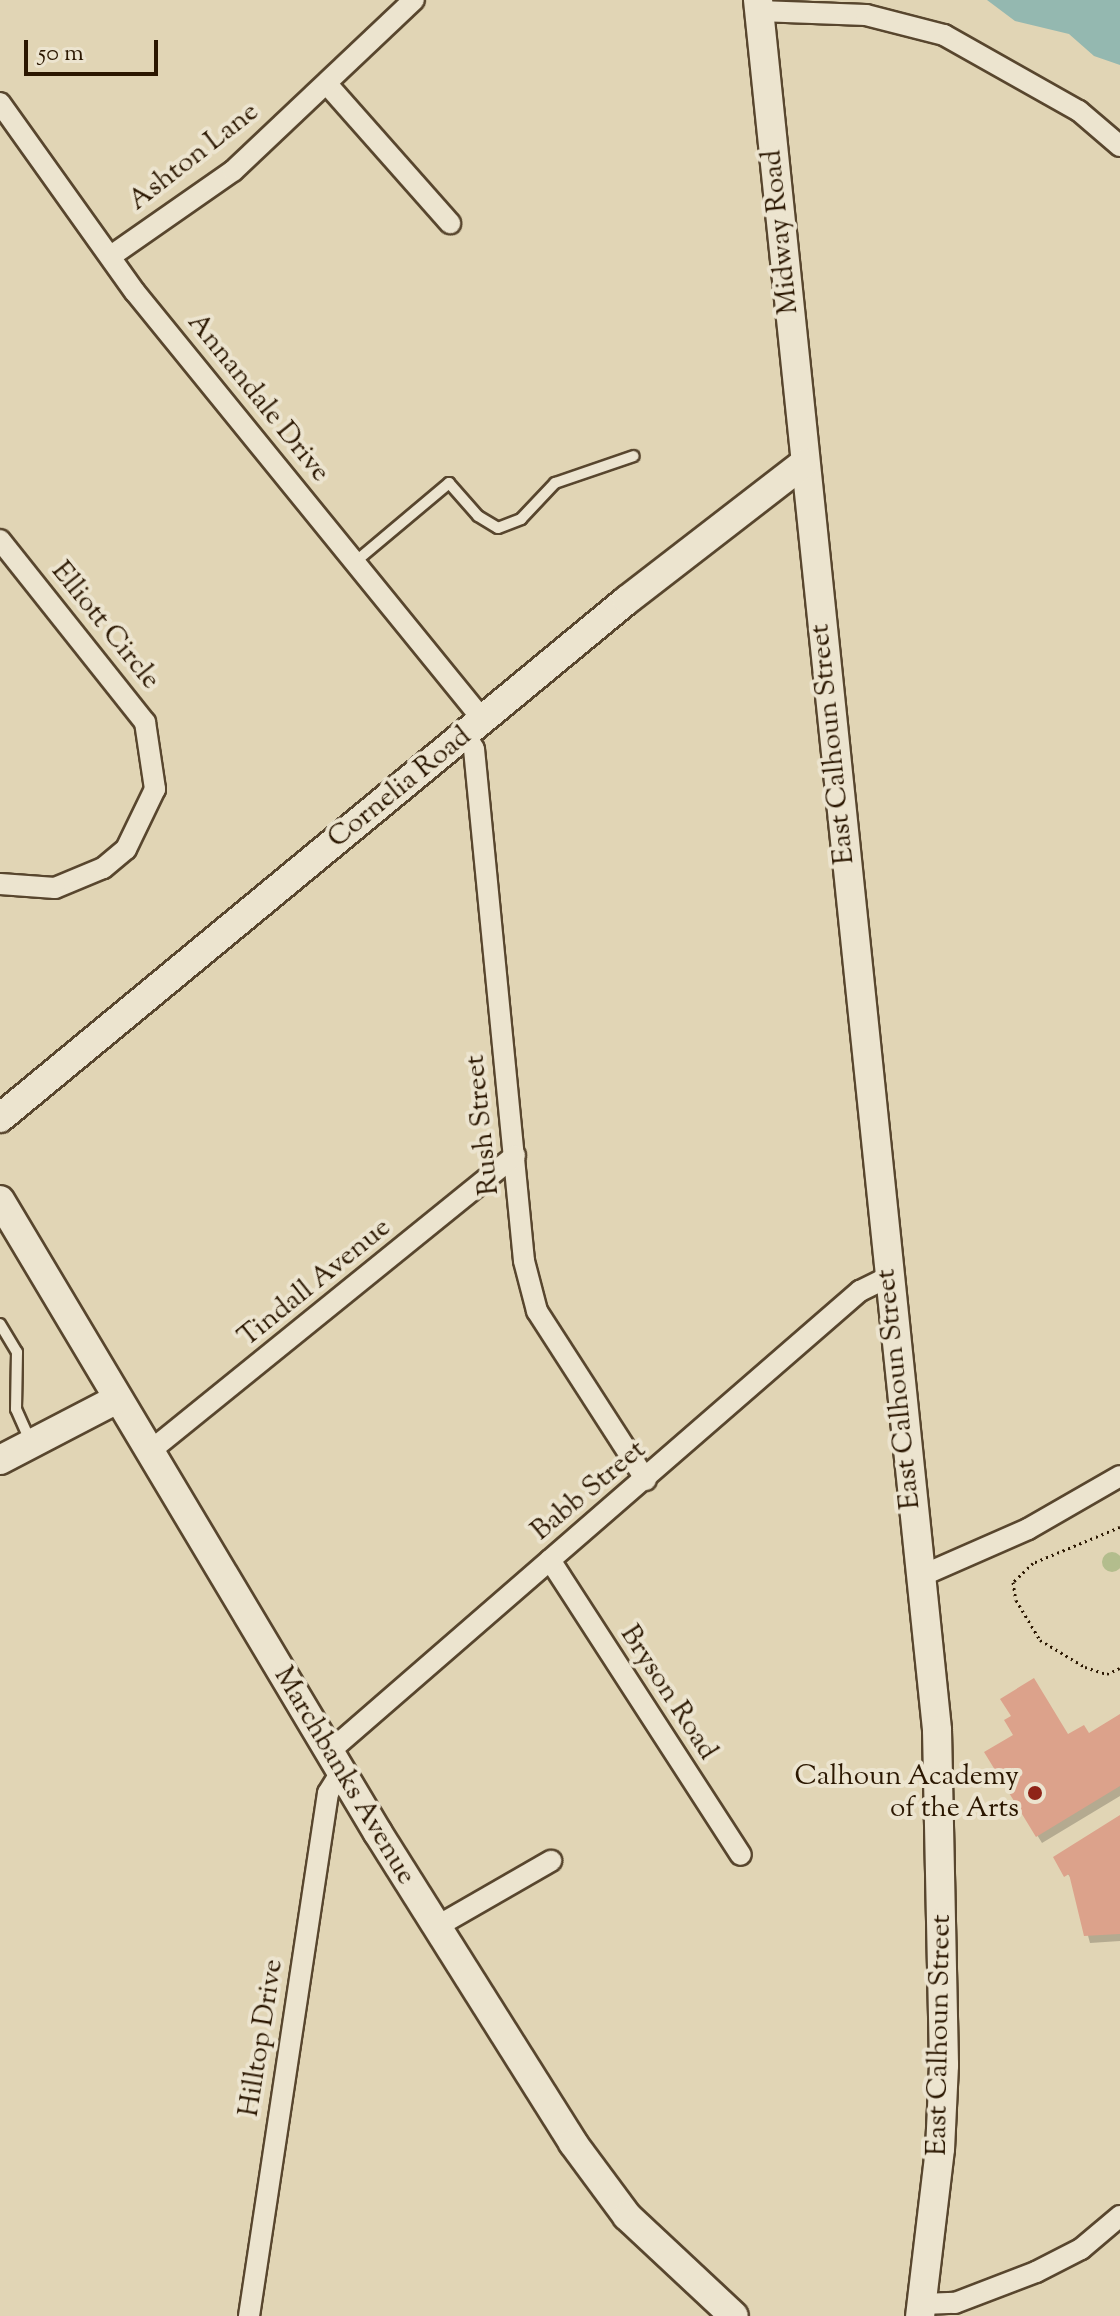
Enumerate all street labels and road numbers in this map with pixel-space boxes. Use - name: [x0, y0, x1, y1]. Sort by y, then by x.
- street label: Ashton Lane: [122, 96, 266, 218]
- street label: Midway Road: [756, 148, 806, 316]
- street label: Annandale Drive: [180, 307, 336, 489]
- street label: Elliott Circle: [43, 556, 167, 696]
- street label: East Calhoun Street: [804, 622, 862, 866]
- street label: Cornelia Road: [322, 720, 478, 856]
- street label: Rush Street: [459, 1053, 507, 1197]
- street label: Tindall Avenue: [232, 1211, 398, 1355]
- street label: East Calhoun Street: [870, 1267, 928, 1511]
- street label: Babb Street: [525, 1433, 653, 1549]
- street label: Bryson Road: [612, 1619, 724, 1767]
- street label: Marchbanks Avenue: [266, 1661, 422, 1891]
- street label: East Calhoun Street: [921, 1914, 959, 2156]
- street label: Hilltop Drive: [233, 1957, 291, 2119]

